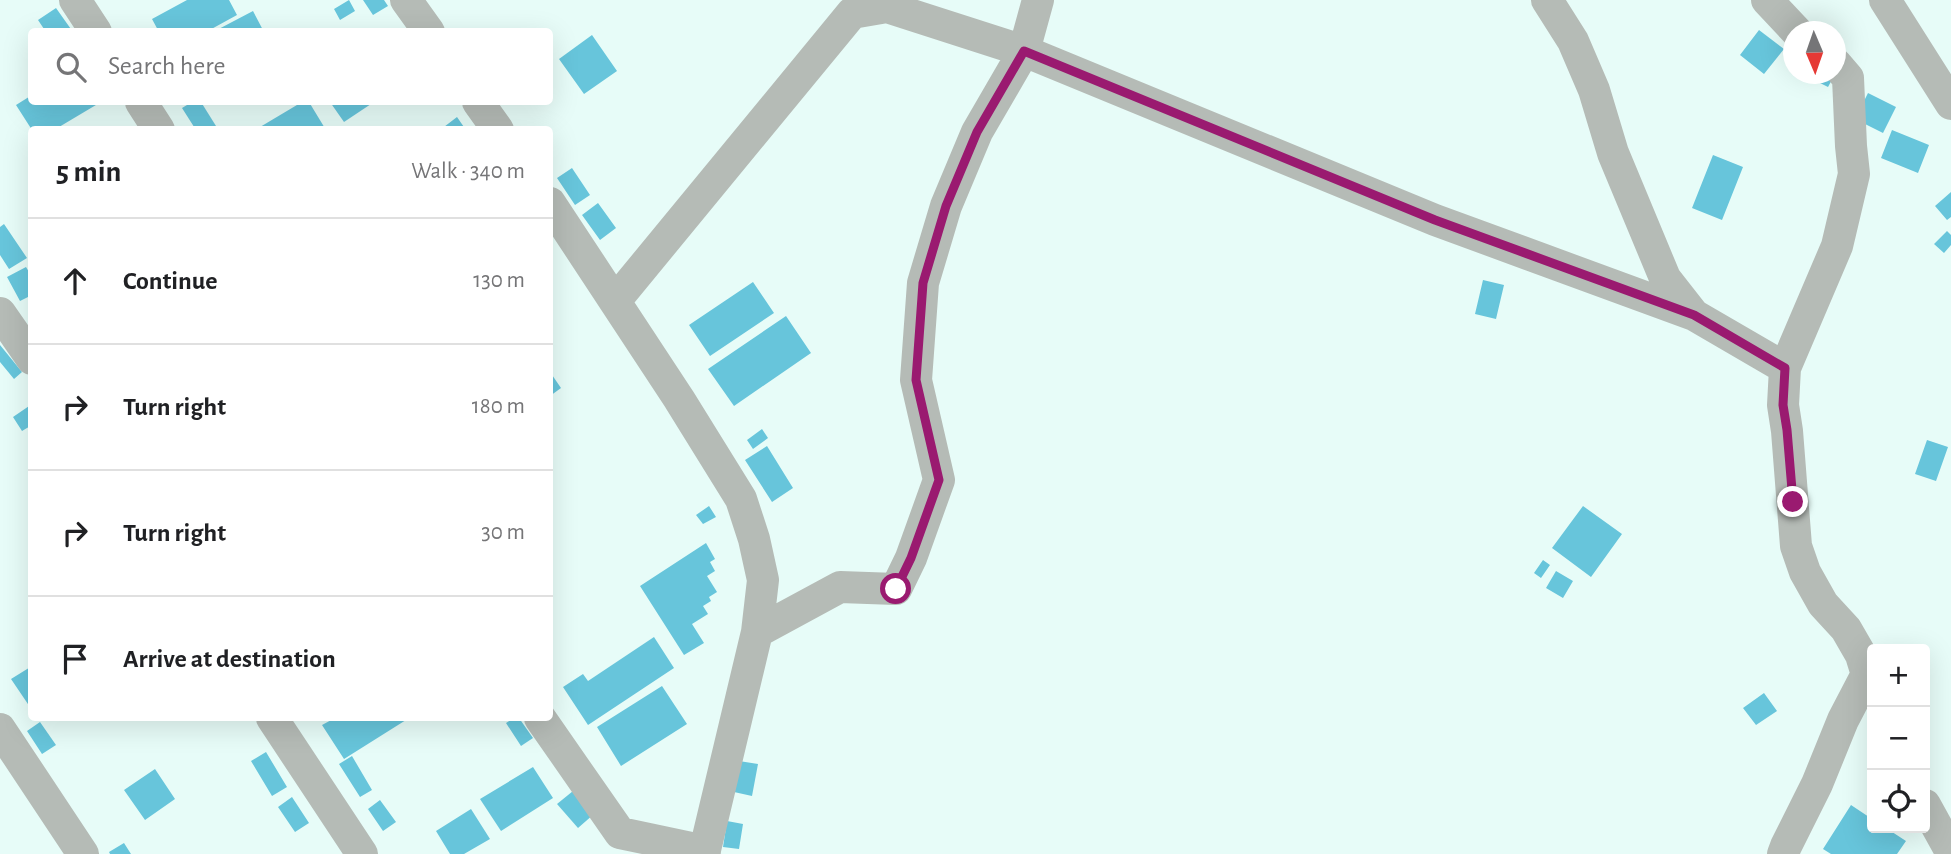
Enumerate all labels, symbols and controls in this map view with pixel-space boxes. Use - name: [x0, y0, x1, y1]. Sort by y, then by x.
- north arrow: [1783, 21, 1846, 84]
- search box: [28, 28, 553, 105]
- icon: search: [52, 48, 90, 86]
- text: Search here: [108, 53, 226, 79]
- text: 5 min: [56, 157, 121, 187]
- text: Walk · 340 m: [411, 160, 525, 183]
- icon: ahead: [56, 262, 94, 300]
- text: Continue: [123, 268, 218, 294]
- text: 130 m: [473, 269, 525, 292]
- icon: right: [56, 388, 94, 426]
- text: Turn right: [123, 394, 226, 420]
- text: 180 m: [472, 395, 525, 418]
- route end: [1777, 486, 1808, 517]
- icon: right: [56, 514, 94, 552]
- text: Turn right: [123, 520, 226, 546]
- text: 30 m: [481, 521, 525, 544]
- route start: [880, 573, 911, 604]
- icon: arrive: [56, 640, 94, 678]
- map controls: [1867, 644, 1930, 833]
- button: +: [1867, 644, 1930, 707]
- text: Arrive at destination: [123, 646, 336, 672]
- button: −: [1867, 707, 1930, 770]
- button: locate: [1867, 770, 1930, 833]

